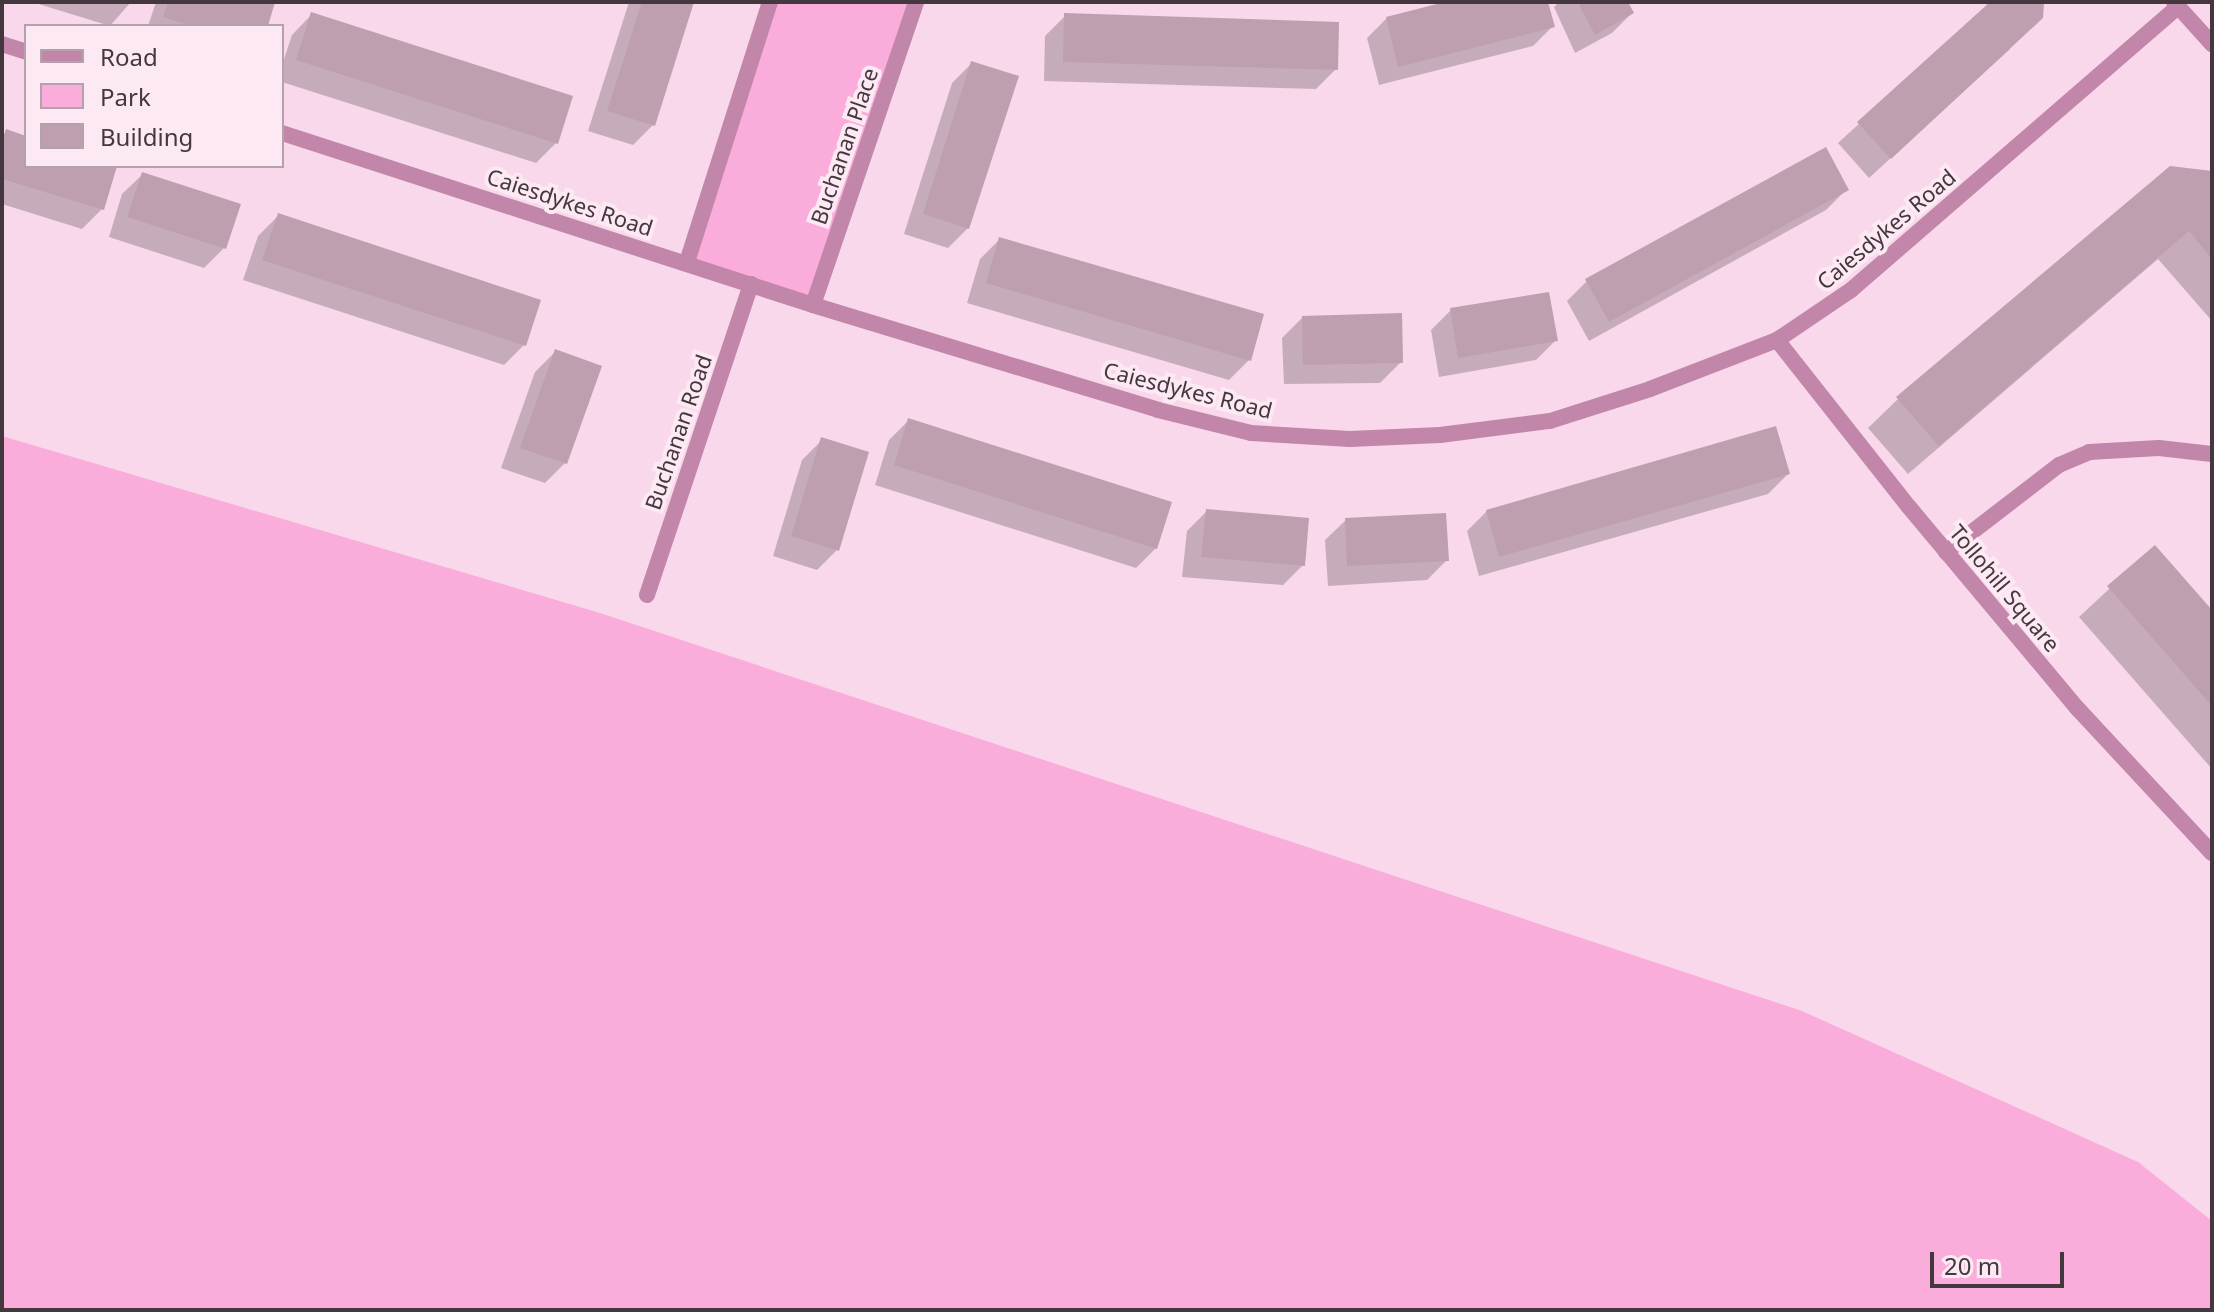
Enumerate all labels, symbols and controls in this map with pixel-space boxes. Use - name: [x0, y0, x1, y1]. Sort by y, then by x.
- legend: [24, 24, 284, 168]
- text: Road: [100, 40, 158, 73]
- street label: Buchanan Place: [805, 64, 883, 228]
- text: Park: [100, 80, 151, 113]
- text: Building: [100, 120, 193, 153]
- street label: Caiesdykes Road: [484, 163, 656, 241]
- street label: Caiesdykes Road: [1811, 163, 1961, 295]
- street label: Buchanan Road: [639, 351, 717, 513]
- street label: Caiesdykes Road: [1101, 356, 1275, 424]
- street label: Tollohill Square: [1944, 519, 2066, 657]
- scale bar: [1934, 1236, 2068, 1286]
- text: 20 m: [1944, 1249, 2000, 1282]

